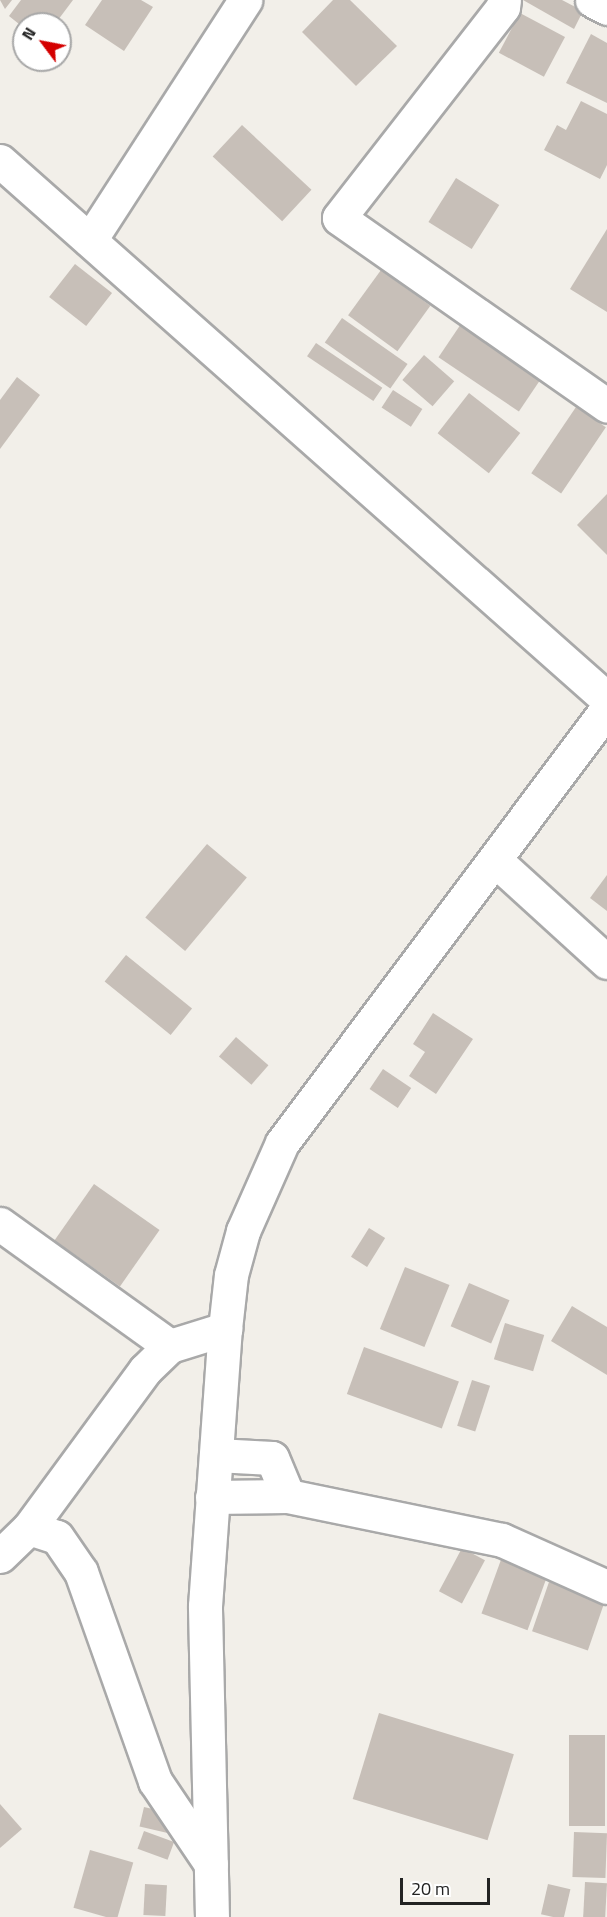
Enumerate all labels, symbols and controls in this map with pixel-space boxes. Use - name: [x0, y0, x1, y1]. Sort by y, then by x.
- north arrow: [12, 12, 72, 72]
- text: N: [15, 22, 42, 45]
- scale bar: [403, 1866, 493, 1904]
- text: 20 m: [411, 1875, 450, 1902]

